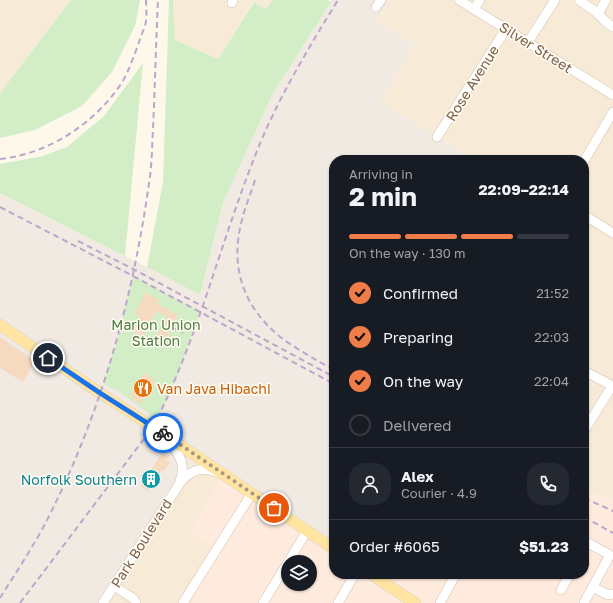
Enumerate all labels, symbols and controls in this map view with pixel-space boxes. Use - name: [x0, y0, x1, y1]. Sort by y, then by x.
- street label: Silver Street: [496, 18, 576, 76]
- street label: Rose Avenue: [442, 42, 502, 124]
- text: Arriving in: [349, 166, 413, 182]
- text: 22:09–22:14: [478, 180, 569, 198]
- text: 2 min: [349, 181, 417, 212]
- text: On the way · 130 m: [349, 245, 466, 261]
- icon: check: [349, 282, 371, 304]
- text: Confirmed: [383, 284, 458, 302]
- text: 21:52: [536, 285, 569, 301]
- park label: Marion Union Station: [111, 316, 201, 349]
- icon: check: [349, 326, 371, 348]
- text: Preparing: [383, 328, 453, 346]
- text: 22:03: [534, 329, 569, 345]
- pin: [31, 341, 65, 375]
- icon: home: [37, 347, 59, 369]
- icon: check: [349, 370, 371, 392]
- text: On the way: [383, 372, 463, 390]
- text: 22:04: [534, 373, 569, 389]
- restaurant icon: Van Java Hibachi: [132, 377, 154, 399]
- place label: Van Java Hibachi: [157, 380, 271, 397]
- courier: [143, 413, 183, 453]
- text: Delivered: [383, 416, 451, 434]
- icon: bike: [152, 422, 174, 444]
- button: person: [349, 463, 391, 505]
- button: phone: [527, 463, 569, 505]
- text: Alex: [401, 467, 434, 485]
- building icon: Norfolk Southern: [140, 468, 162, 490]
- place label: Norfolk Southern: [21, 471, 137, 488]
- text: Courier · 4.9: [401, 485, 477, 501]
- pin: [257, 491, 291, 525]
- street label: Park Boulevard: [107, 495, 175, 591]
- icon: bag: [263, 497, 285, 519]
- text: Order #6065: [349, 537, 440, 555]
- text: $51.23: [519, 537, 569, 555]
- map controls: [281, 555, 317, 591]
- button: layers: [281, 555, 317, 591]

